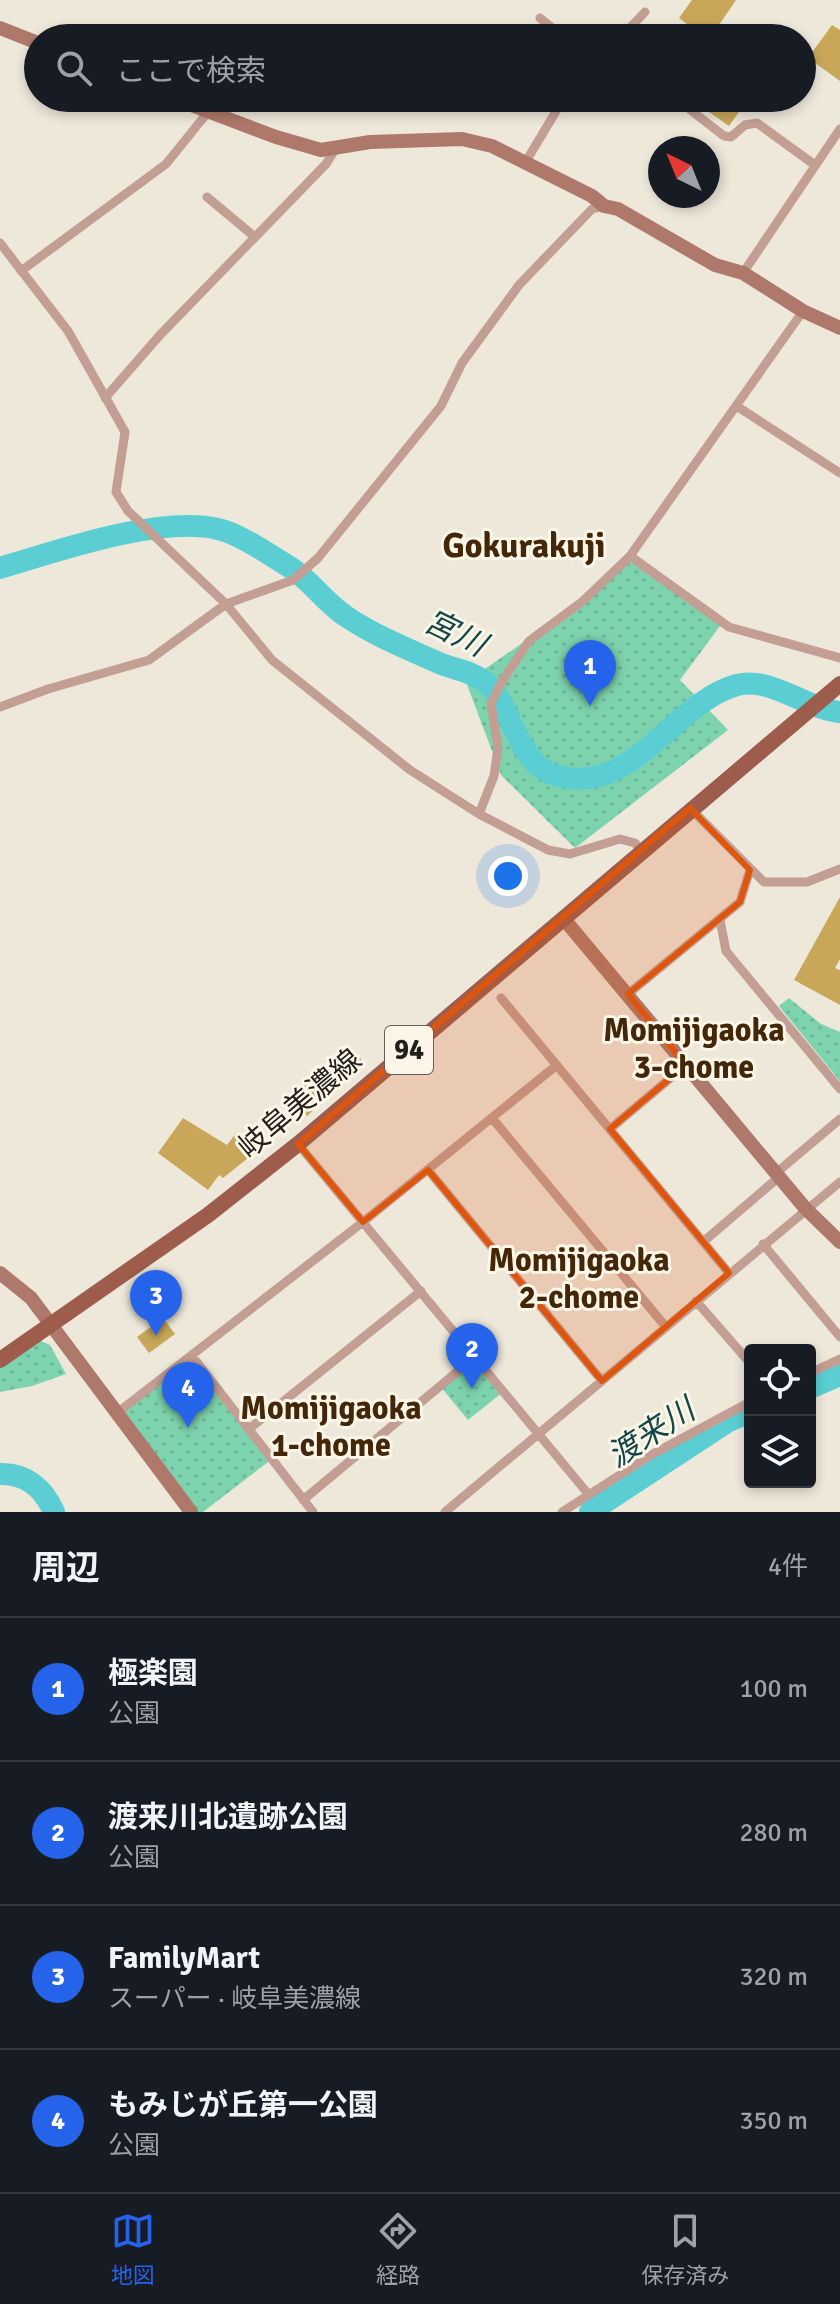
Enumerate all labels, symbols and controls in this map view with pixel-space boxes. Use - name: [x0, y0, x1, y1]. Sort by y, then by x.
- search box: [24, 24, 816, 112]
- icon: search: [52, 46, 96, 90]
- text: ここで検索: [116, 53, 266, 90]
- north arrow: [648, 136, 720, 208]
- district label: Gokurakuji: [443, 525, 605, 567]
- water label: 宮川: [418, 601, 495, 666]
- pin: 1: [564, 640, 616, 706]
- your location: [488, 856, 528, 896]
- district label: Momijigaoka 3-chome: [603, 1011, 785, 1087]
- road number: 94: [385, 1026, 433, 1074]
- street label: 岐阜美濃線: [231, 1042, 369, 1166]
- district label: Momijigaoka 2-chome: [488, 1241, 670, 1317]
- pin: 3: [130, 1270, 182, 1336]
- pin: 2: [446, 1323, 498, 1389]
- map controls: [744, 1344, 816, 1488]
- button: locate: [744, 1344, 816, 1416]
- pin: 4: [162, 1362, 214, 1428]
- district label: Momijigaoka 1-chome: [240, 1389, 422, 1465]
- water label: 渡来川: [600, 1389, 704, 1476]
- button: layers: [744, 1416, 816, 1488]
- text: 周辺: [32, 1547, 100, 1589]
- text: 4件: [768, 1551, 808, 1583]
- text: 極楽園: [108, 1655, 198, 1692]
- text: 1: [51, 1673, 65, 1705]
- text: 100 m: [739, 1673, 808, 1705]
- text: 公園: [108, 1698, 160, 1730]
- text: 渡来川北遺跡公園: [108, 1799, 348, 1836]
- text: 2: [51, 1817, 65, 1849]
- text: 280 m: [739, 1817, 808, 1849]
- text: 公園: [108, 1842, 160, 1874]
- text: FamilyMart: [108, 1940, 260, 1977]
- text: 3: [51, 1961, 65, 1993]
- text: 320 m: [739, 1961, 808, 1993]
- text: スーパー · 岐阜美濃線: [108, 1983, 361, 2015]
- text: もみじが丘第一公園: [108, 2087, 378, 2124]
- text: 4: [51, 2105, 65, 2137]
- text: 350 m: [739, 2105, 808, 2137]
- text: 公園: [108, 2130, 160, 2162]
- tab: 地図: [111, 2209, 155, 2289]
- tab: 経路: [376, 2209, 420, 2289]
- tab: 保存済み: [641, 2209, 729, 2289]

